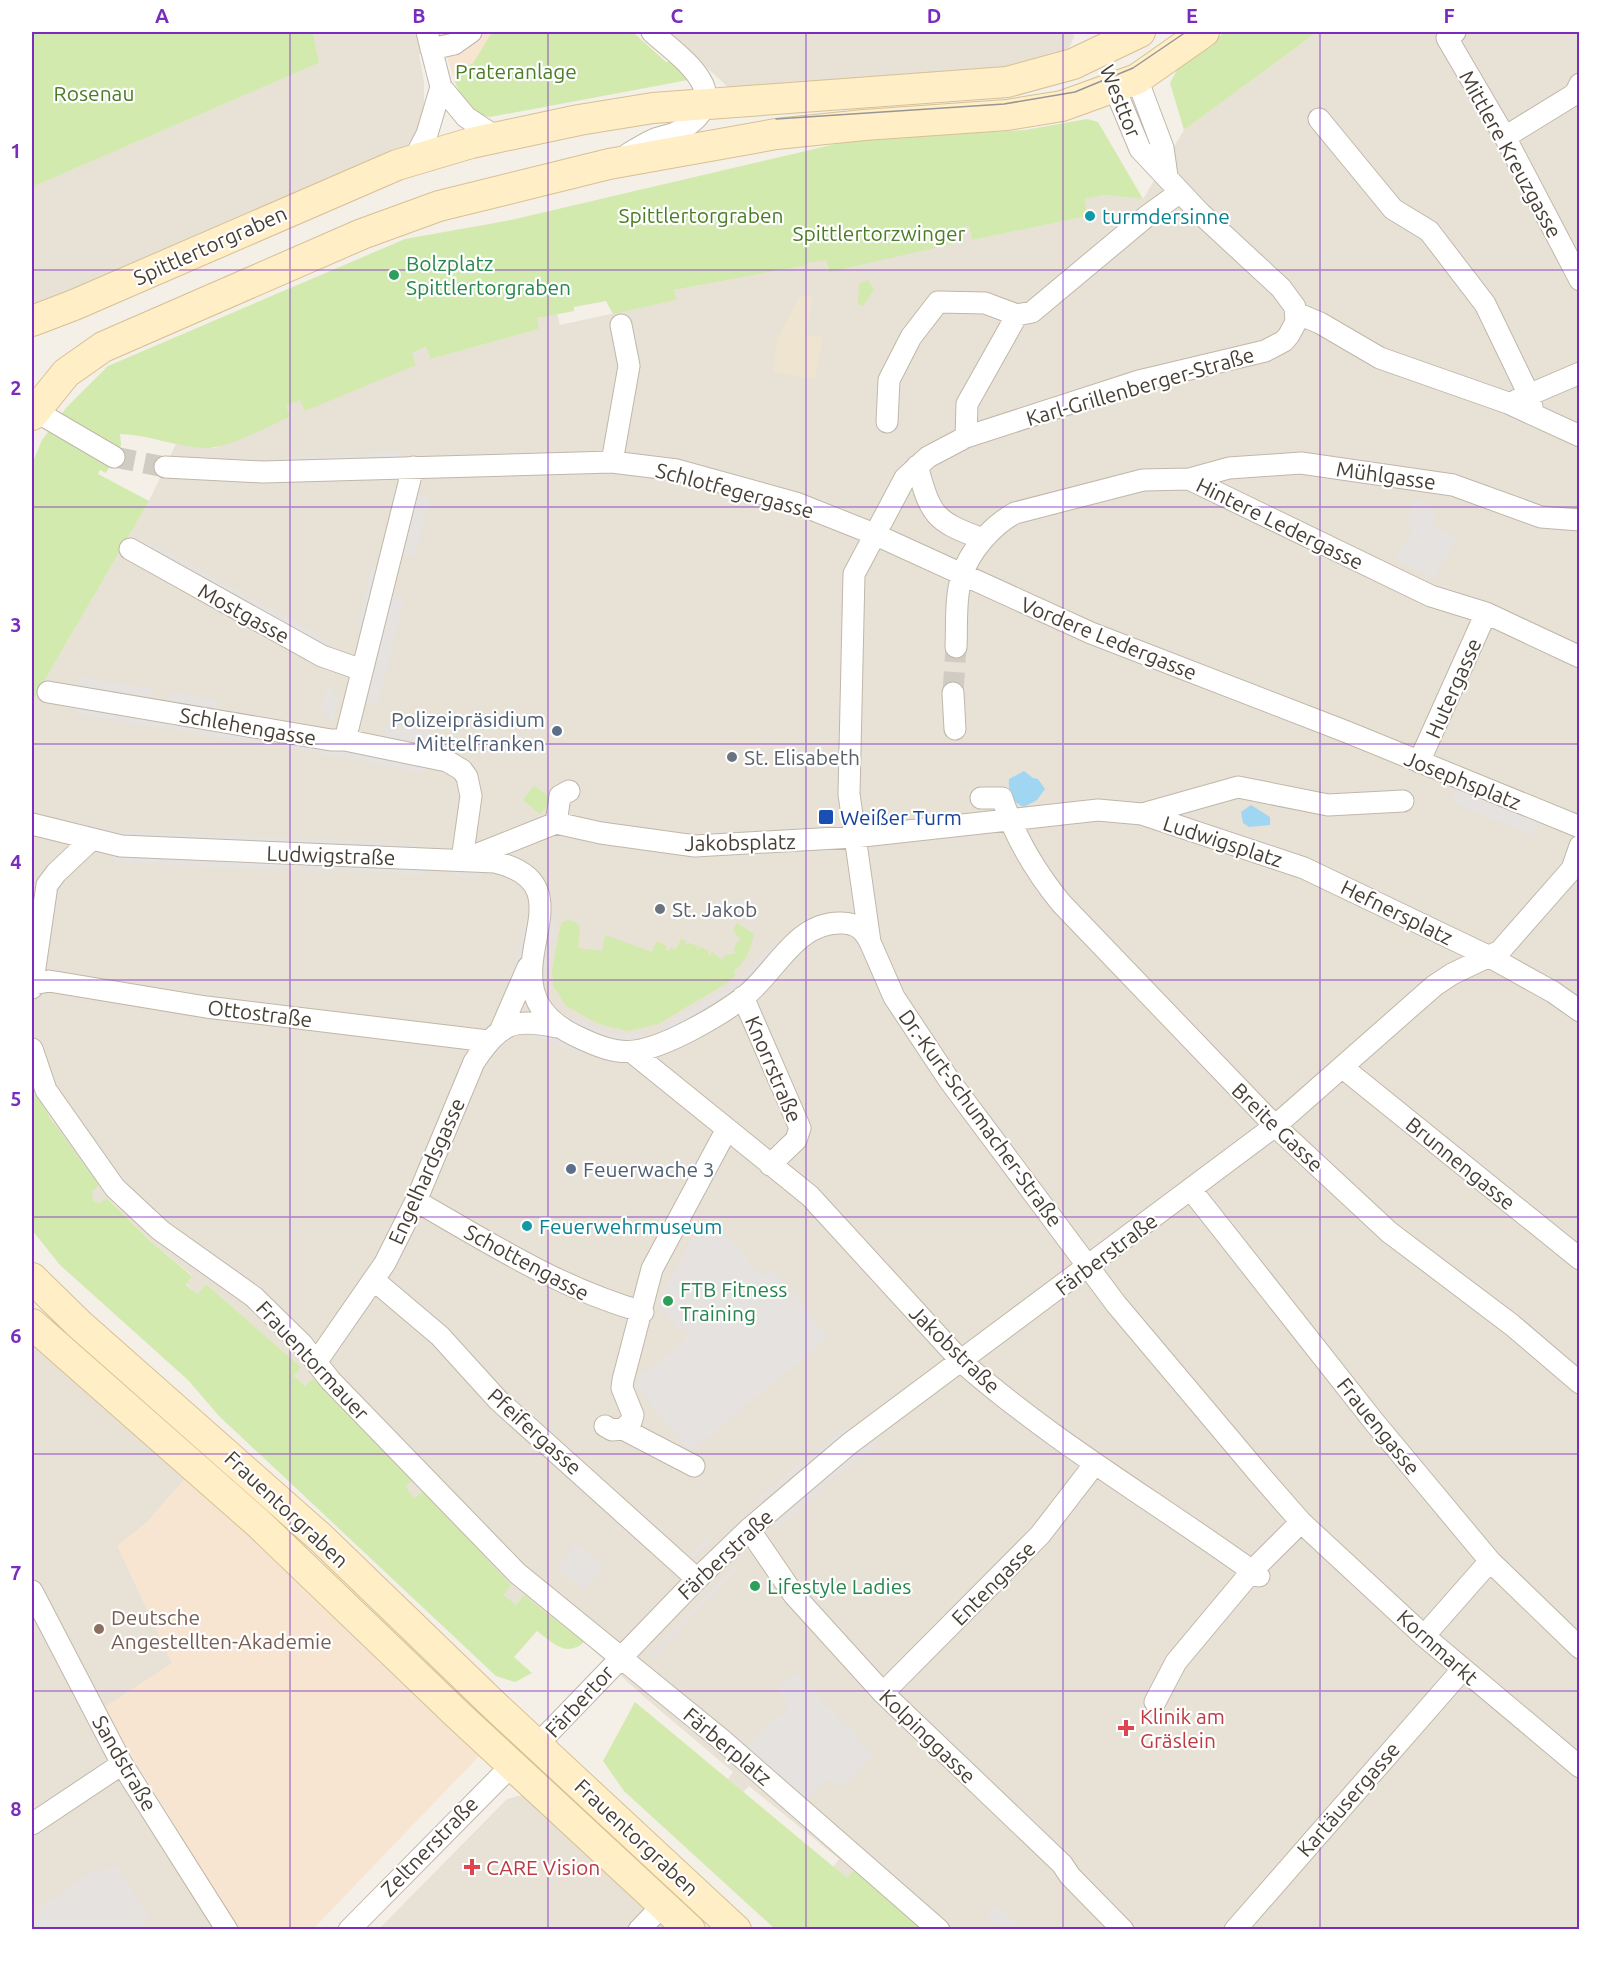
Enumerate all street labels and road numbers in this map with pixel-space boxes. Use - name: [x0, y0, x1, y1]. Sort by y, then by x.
- street label: Westtor: [1096, 61, 1146, 141]
- street label: Mittlere Kreuzgasse: [1455, 66, 1567, 242]
- street label: Spittlertorgraben: [130, 200, 290, 290]
- street label: Karl-Grillenberger-Straße: [1023, 342, 1257, 430]
- street label: Mühlgasse: [1335, 456, 1437, 494]
- street label: Schlotfegergasse: [653, 457, 817, 523]
- street label: Hintere Ledergasse: [1193, 472, 1367, 574]
- street label: Mostgasse: [194, 578, 294, 648]
- street label: Vordere Ledergasse: [1017, 592, 1201, 684]
- street label: Hutergasse: [1420, 634, 1486, 742]
- street label: Schlehengasse: [178, 702, 318, 750]
- street label: Josephsplatz: [1401, 746, 1525, 814]
- street label: Ludwigsplatz: [1160, 810, 1286, 872]
- street label: Jakobsplatz: [684, 829, 796, 855]
- street label: Ludwigstraße: [266, 841, 396, 869]
- street label: Hefnersplatz: [1337, 875, 1457, 949]
- street label: Ottostraße: [206, 995, 314, 1031]
- street label: Dr.-Kurt-Schumacher-Straße: [894, 1005, 1068, 1231]
- street label: Knorrstraße: [741, 1012, 807, 1126]
- street label: Breite Gasse: [1228, 1078, 1328, 1176]
- street label: Engelhardsgasse: [383, 1094, 469, 1248]
- street label: Brunnengasse: [1402, 1112, 1520, 1214]
- street label: Färberstraße: [1050, 1208, 1162, 1300]
- street label: Schottengasse: [461, 1219, 593, 1305]
- street label: Frauentormauer: [252, 1296, 374, 1424]
- street label: Jakobstraße: [905, 1300, 1005, 1398]
- street label: Frauengasse: [1333, 1373, 1425, 1479]
- street label: Pfeifergasse: [483, 1383, 587, 1479]
- street label: Frauentorgraben: [220, 1446, 354, 1572]
- street label: Färberstraße: [672, 1504, 778, 1604]
- street label: Entengasse: [946, 1536, 1040, 1630]
- street label: Kornmarkt: [1393, 1604, 1483, 1690]
- street label: Färbertor: [540, 1660, 618, 1742]
- street label: Kolpinggasse: [875, 1684, 981, 1788]
- street label: Färberplatz: [679, 1702, 777, 1790]
- street label: Sandstraße: [88, 1711, 162, 1815]
- street label: Kartäusergasse: [1292, 1737, 1404, 1861]
- street label: Frauentorgraben: [570, 1774, 704, 1900]
- street label: Zeltnerstraße: [376, 1791, 482, 1901]

